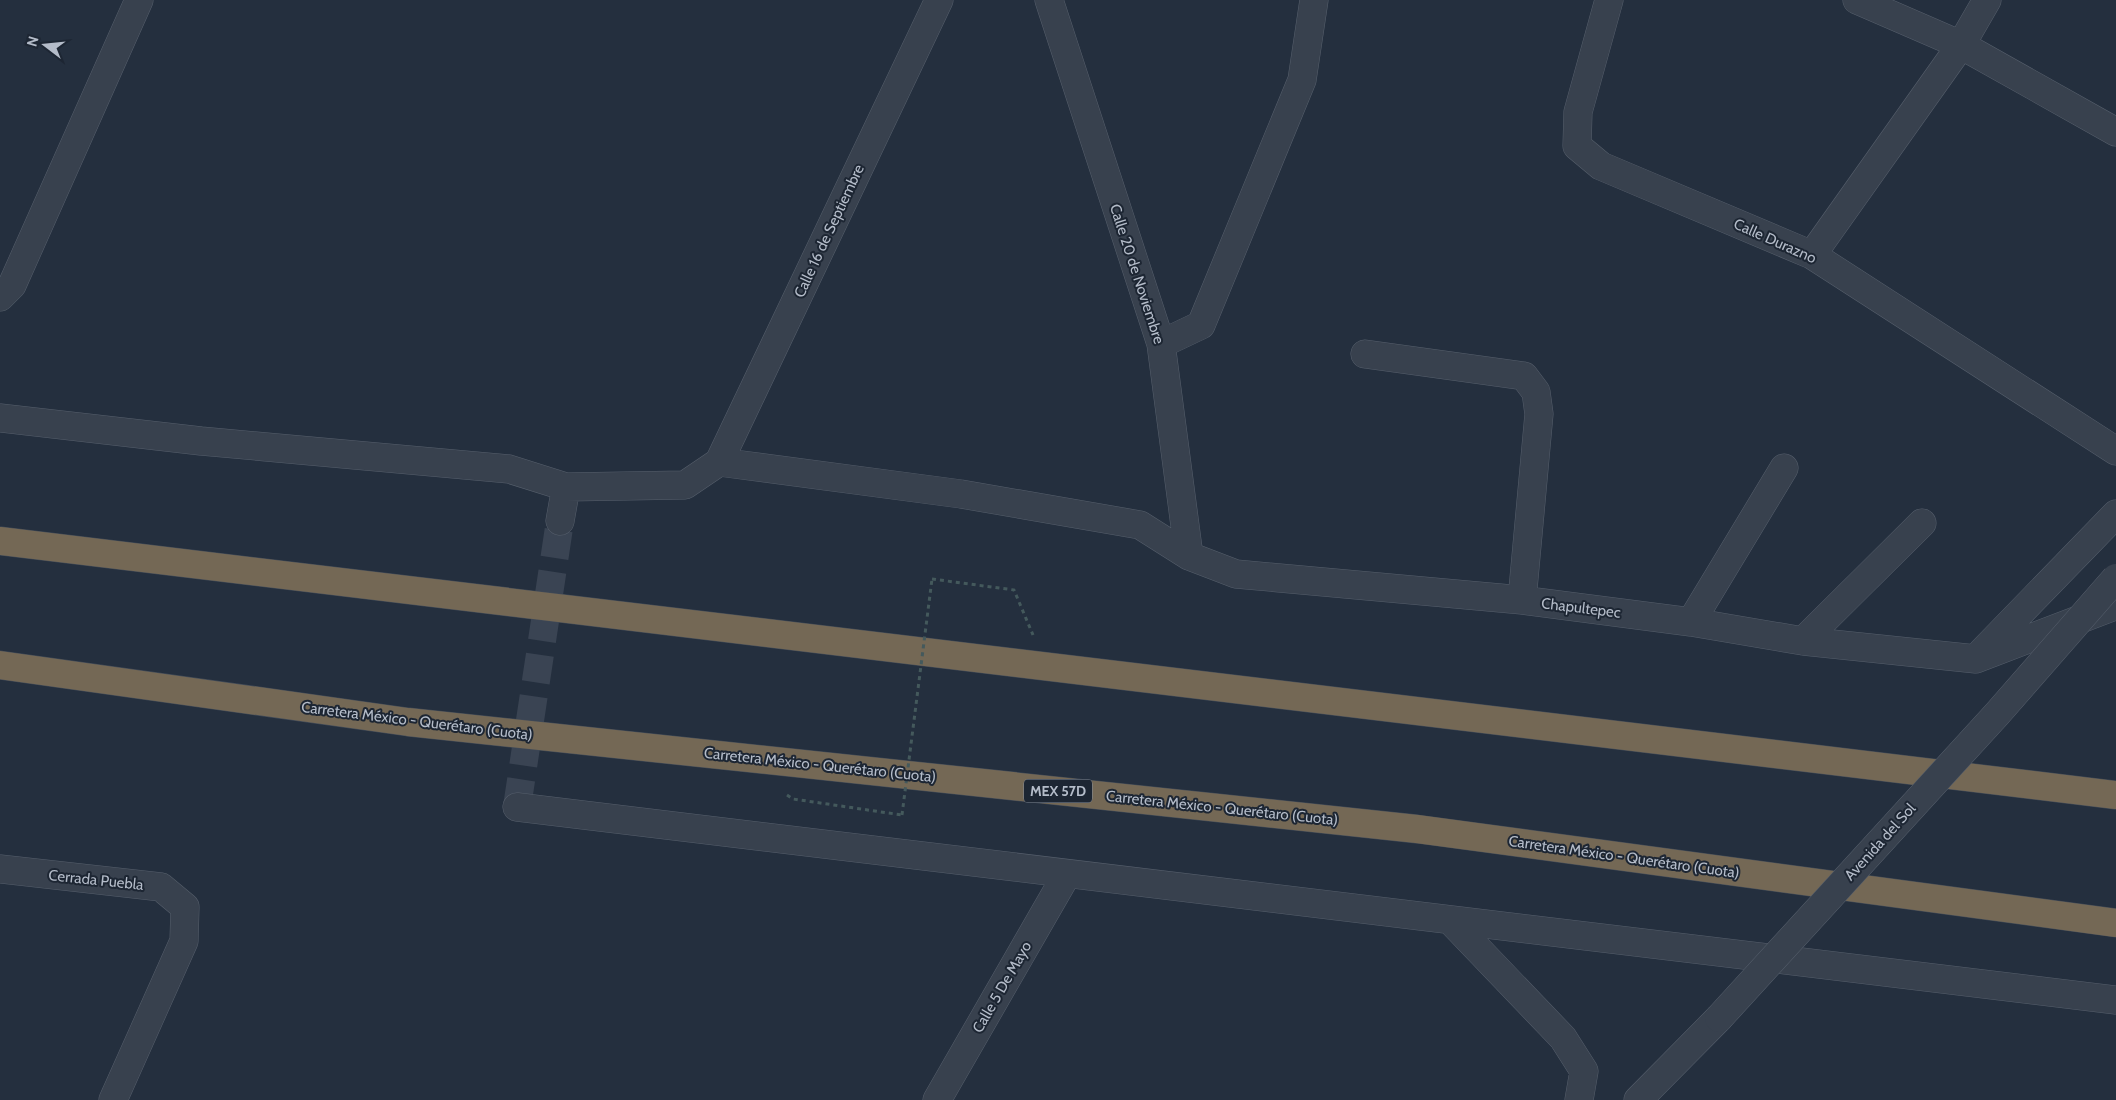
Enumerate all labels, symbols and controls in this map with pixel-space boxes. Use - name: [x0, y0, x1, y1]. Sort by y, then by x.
- north arrow: [20, 20, 70, 70]
- text: N: [22, 34, 43, 49]
- street label: Calle 16 de Septiembre: [790, 161, 868, 301]
- street label: Calle 20 de Noviembre: [1106, 202, 1168, 347]
- street label: Calle Durazno: [1731, 215, 1819, 267]
- street label: Chapultepec: [1540, 594, 1622, 622]
- street label: Carretera México - Querétaro (Cuota): [300, 698, 534, 744]
- street label: Carretera México - Querétaro (Cuota): [703, 744, 937, 786]
- road number: MEX 57D: [1024, 779, 1092, 802]
- street label: Carretera México - Querétaro (Cuota): [1105, 787, 1339, 829]
- street label: Avenida del Sol: [1841, 799, 1920, 884]
- street label: Carretera México - Querétaro (Cuota): [1507, 832, 1741, 882]
- street label: Cerrada Puebla: [48, 866, 145, 894]
- street label: Calle 5 De Mayo: [969, 938, 1035, 1036]

